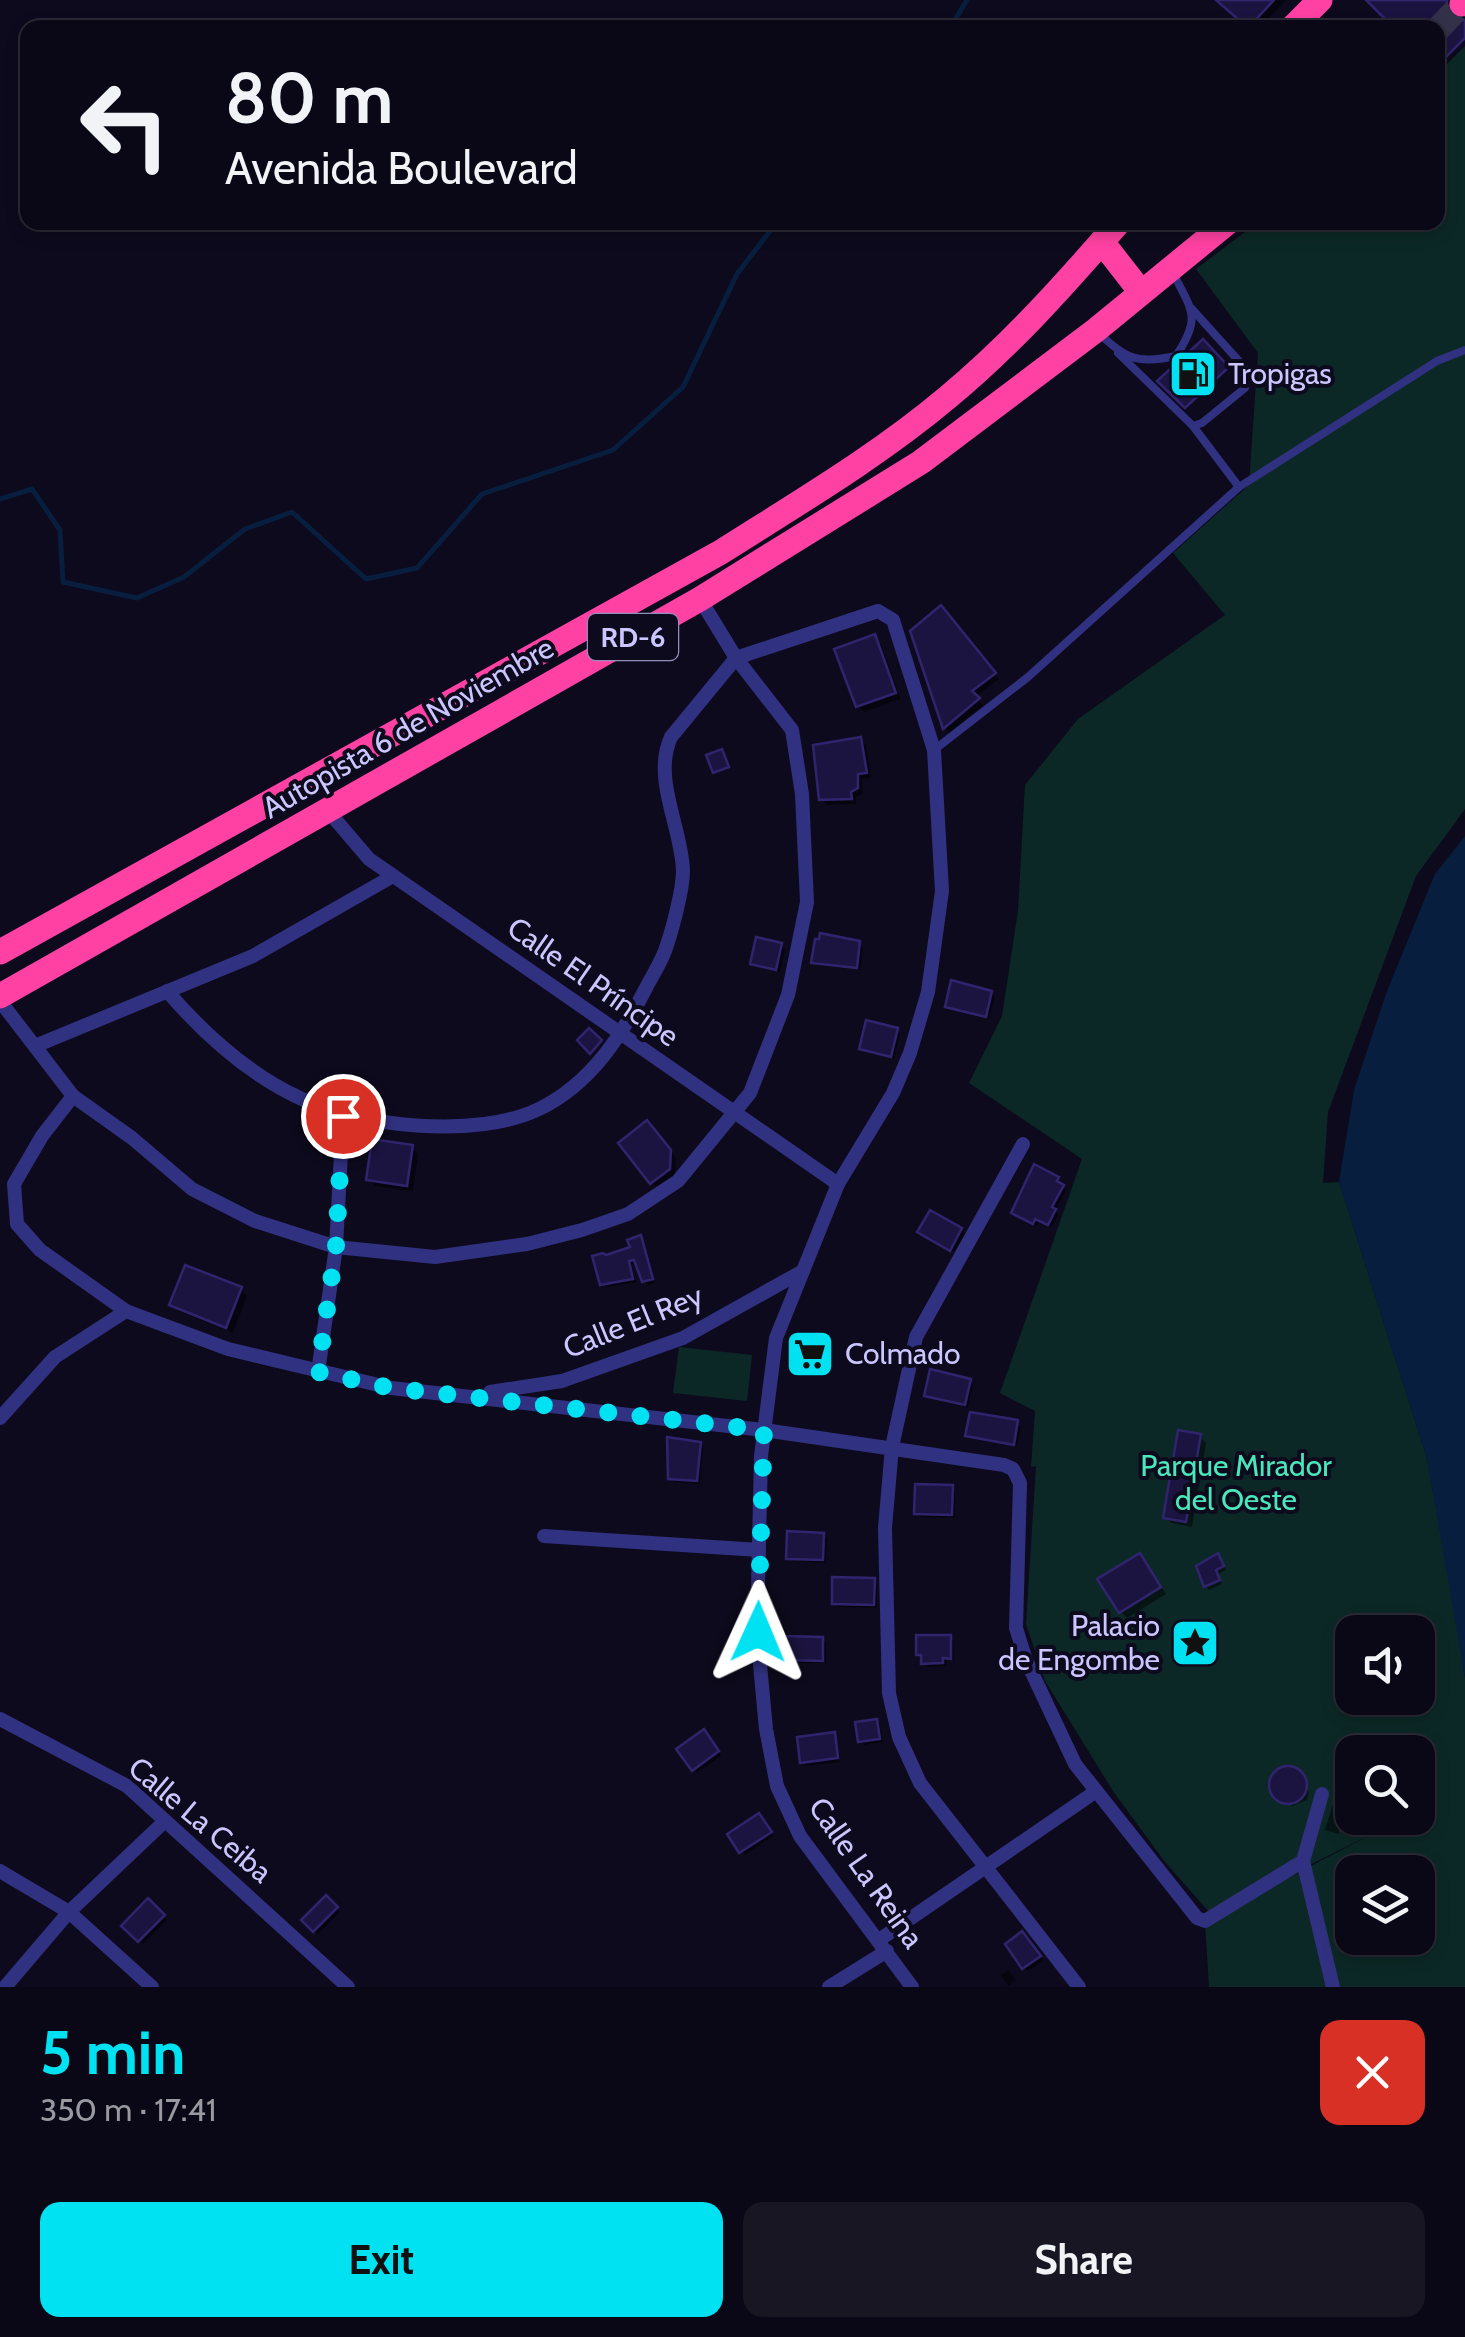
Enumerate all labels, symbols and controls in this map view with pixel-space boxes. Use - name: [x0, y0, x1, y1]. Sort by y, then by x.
- text: 80 m: [225, 55, 393, 141]
- icon: left: [60, 60, 190, 190]
- text: Avenida Boulevard: [225, 141, 578, 195]
- fuel station icon: Tropigas: [1167, 348, 1219, 400]
- place label: Tropigas: [1228, 355, 1332, 392]
- road number: RD-6: [588, 614, 678, 660]
- street label: Autopista 6 de Noviembre: [255, 629, 560, 826]
- street label: Calle El Príncipe: [500, 909, 686, 1054]
- pin: [301, 1074, 386, 1159]
- icon: arrive: [316, 1089, 371, 1144]
- street label: Calle El Rey: [558, 1277, 708, 1366]
- supermarket icon: Colmado: [784, 1328, 836, 1380]
- place label: Colmado: [845, 1335, 961, 1372]
- park label: Parque Mirador del Oeste: [1140, 1447, 1332, 1518]
- position arrow: [706, 1580, 810, 1684]
- place label: Palacio de Engombe: [998, 1607, 1160, 1678]
- map controls: [1335, 1615, 1435, 1955]
- button: sound: [1335, 1615, 1435, 1715]
- place icon: Palacio de Engombe: [1169, 1617, 1221, 1669]
- button: search: [1335, 1735, 1435, 1835]
- street label: Calle La Ceiba: [121, 1749, 280, 1891]
- street label: Calle La Reina: [801, 1790, 932, 1956]
- button: layers: [1335, 1855, 1435, 1955]
- text: 5 min: [40, 2016, 185, 2089]
- button: close: [1320, 2020, 1425, 2125]
- text: 350 m · 17:41: [40, 2090, 216, 2129]
- button: Exit: [40, 2202, 723, 2317]
- button: Share: [743, 2202, 1425, 2317]

